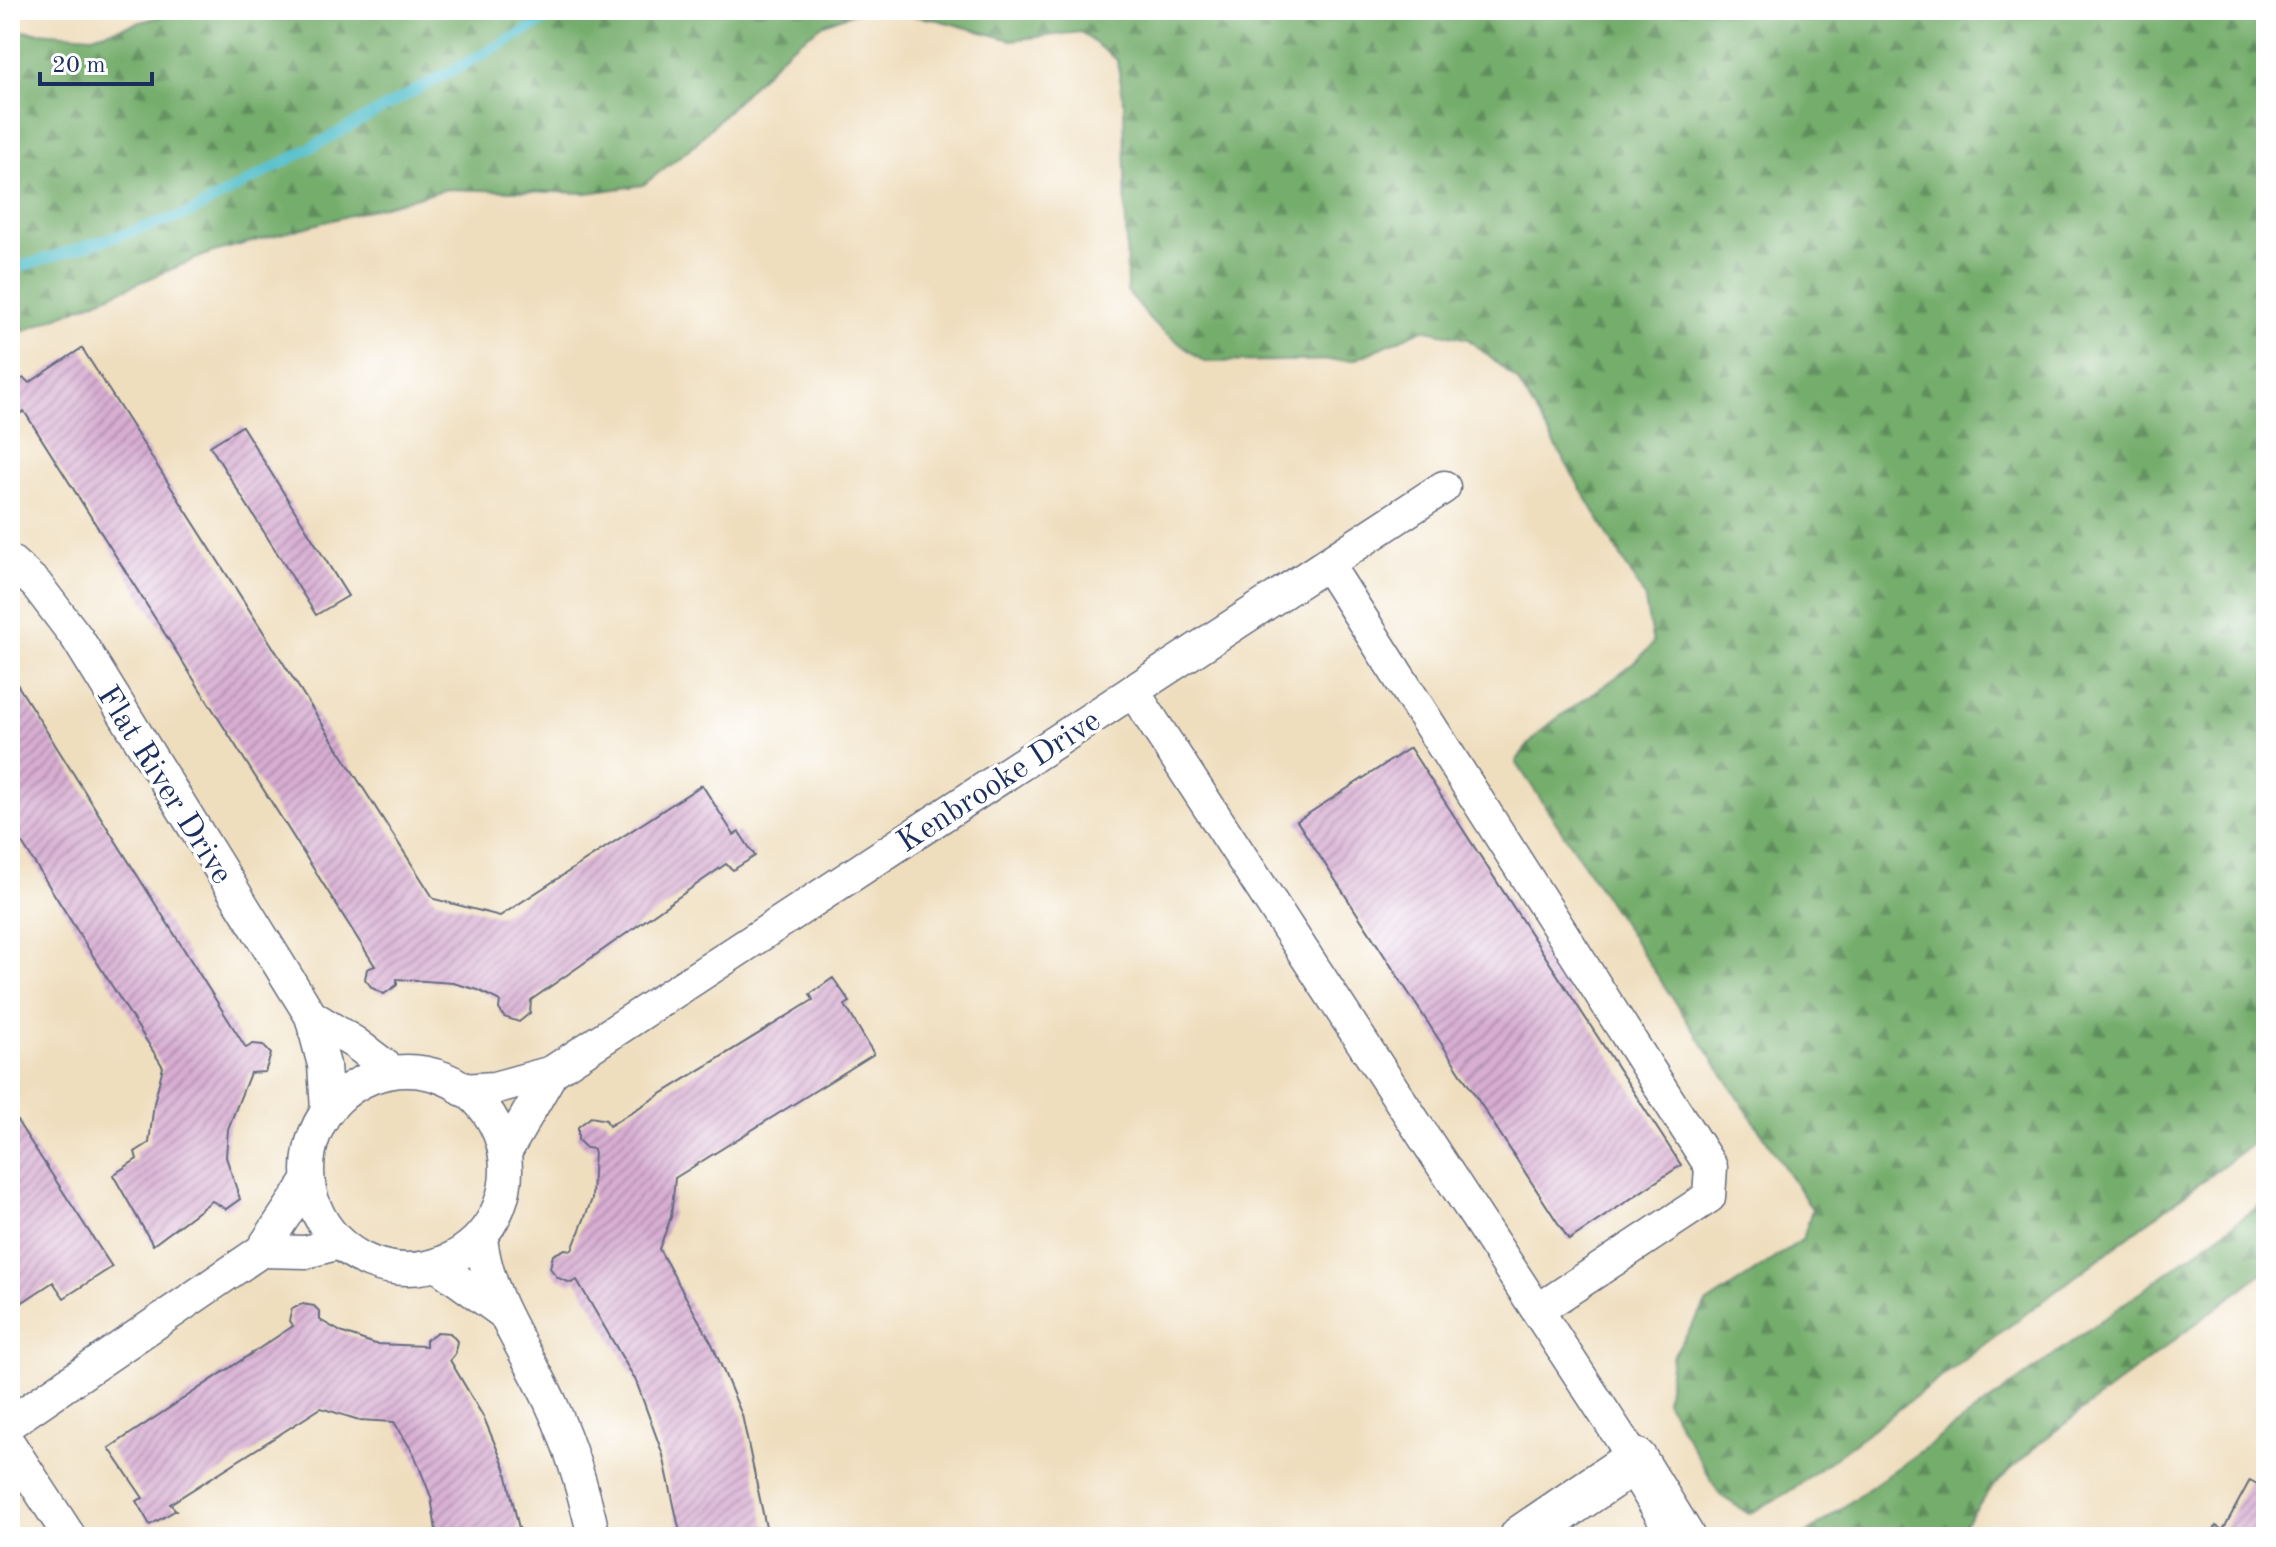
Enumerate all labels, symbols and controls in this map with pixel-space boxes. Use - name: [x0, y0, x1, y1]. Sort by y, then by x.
- scale bar: [40, 36, 152, 86]
- text: 20 m: [52, 54, 106, 78]
- street label: Flat River Drive: [90, 681, 237, 890]
- street label: Kenbrooke Drive: [893, 705, 1107, 860]

